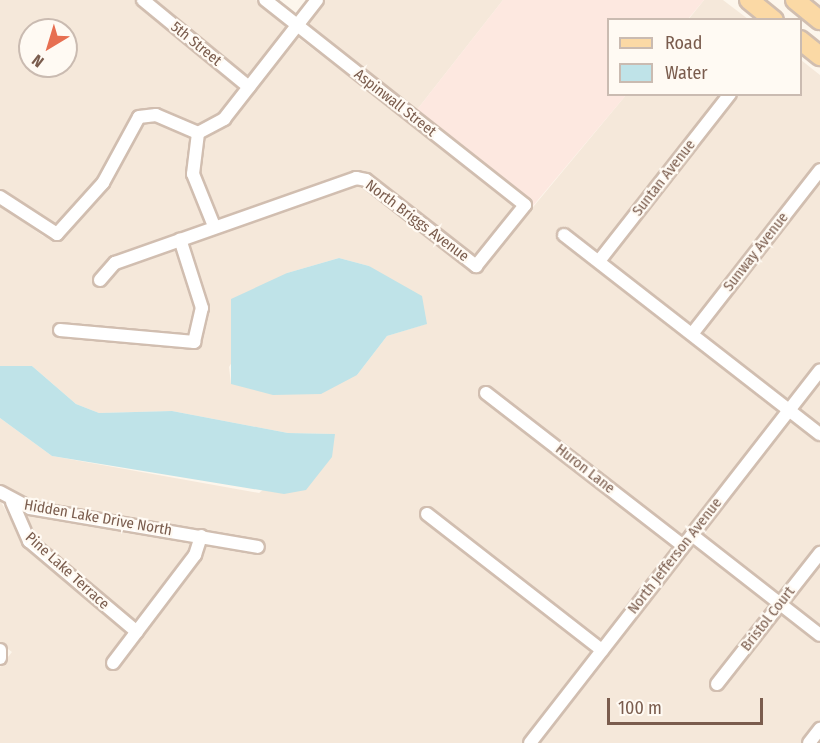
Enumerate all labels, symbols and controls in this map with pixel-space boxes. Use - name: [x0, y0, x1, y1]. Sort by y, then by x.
- north arrow: [18, 18, 78, 78]
- street label: 5th Street: [167, 18, 225, 70]
- legend: [607, 18, 802, 96]
- text: Road: [665, 32, 702, 54]
- text: N: [28, 51, 47, 71]
- text: Water: [665, 62, 708, 84]
- street label: Aspinwall Street: [350, 65, 440, 141]
- street label: Suntan Avenue: [629, 136, 699, 220]
- street label: North Briggs Avenue: [362, 176, 472, 266]
- street label: Sunway Avenue: [720, 209, 792, 295]
- street label: Huron Lane: [552, 440, 618, 498]
- street label: North Jefferson Avenue: [624, 494, 726, 618]
- street label: Hidden Lake Drive North: [23, 496, 173, 540]
- street label: Pine Lake Terrace: [21, 529, 113, 613]
- street label: Bristol Court: [737, 583, 799, 655]
- scale bar: [610, 686, 766, 724]
- text: 100 m: [618, 697, 662, 719]

